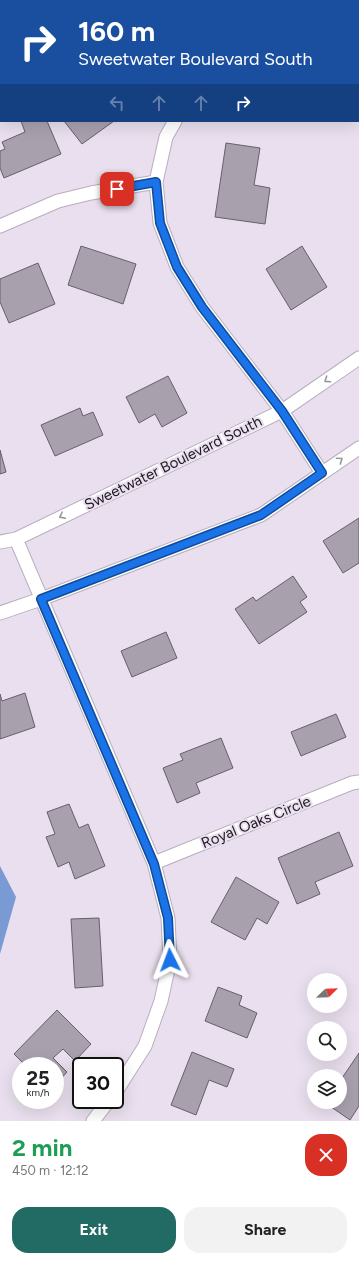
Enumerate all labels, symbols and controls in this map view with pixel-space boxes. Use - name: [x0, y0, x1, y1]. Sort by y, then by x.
- text: 160 m: [78, 14, 155, 48]
- icon: right: [12, 16, 64, 68]
- text: Sweetwater Boulevard South: [78, 48, 312, 70]
- icon: left: [106, 92, 128, 114]
- icon: ahead: [148, 92, 170, 114]
- icon: ahead: [190, 92, 212, 114]
- icon: right: [232, 92, 254, 114]
- pin: [100, 172, 134, 206]
- icon: arrive: [106, 178, 128, 200]
- one-way arrow: [324, 375, 331, 383]
- street label: Sweetwater Boulevard South: [81, 412, 265, 514]
- one-way arrow: [336, 458, 343, 465]
- one-way arrow: [59, 511, 66, 519]
- street label: Royal Oaks Circle: [199, 792, 313, 852]
- position arrow: [149, 939, 191, 981]
- north arrow: [307, 973, 347, 1013]
- map controls: [307, 973, 347, 1109]
- button: search: [307, 1021, 347, 1061]
- speed limit sign: 30: [72, 1057, 124, 1109]
- text: 25: [26, 1066, 50, 1090]
- button: layers: [307, 1069, 347, 1109]
- text: km/h: [27, 1086, 49, 1099]
- text: 2 min: [12, 1133, 72, 1162]
- button: close: [305, 1134, 347, 1176]
- text: 450 m · 12:12: [12, 1163, 88, 1178]
- button: Exit: [12, 1207, 176, 1253]
- button: Share: [184, 1207, 347, 1253]

